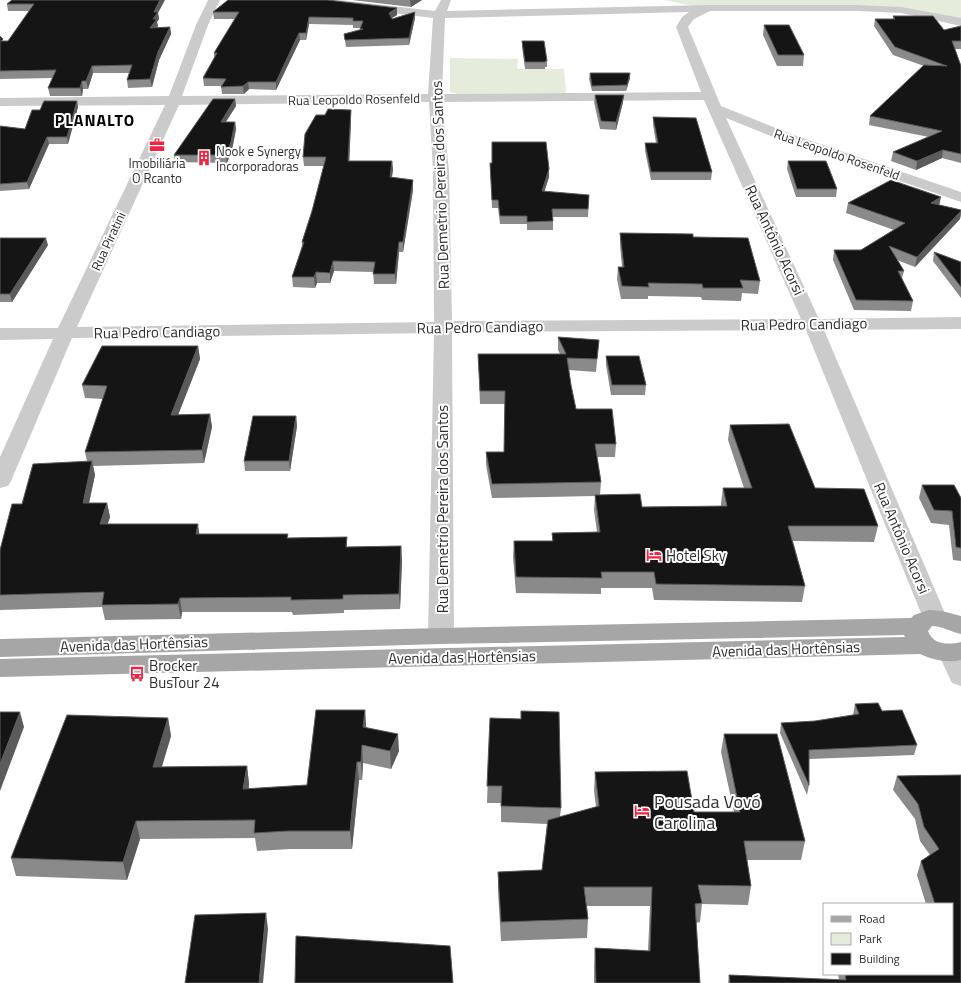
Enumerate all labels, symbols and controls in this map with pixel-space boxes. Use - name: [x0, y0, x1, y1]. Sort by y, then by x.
- street label: Rua Demetrio Pereira dos Santos: [425, 80, 455, 290]
- street label: Rua Leopoldo Rosenfeld: [288, 88, 420, 110]
- district label: PLANALTO: [55, 108, 135, 132]
- street label: Rua Leopoldo Rosenfeld: [771, 123, 903, 185]
- office icon: Imobiliária O Rcanto: [148, 136, 166, 154]
- place label: Nook e Synergy Incorporadoras: [216, 141, 301, 176]
- building icon: Nook e Synergy Incorporadoras: [195, 149, 213, 167]
- place label: Imobiliária O Rcanto: [129, 153, 186, 188]
- street label: Rua Antônio Acorsi: [739, 181, 811, 299]
- street label: Rua Piratini: [86, 208, 130, 274]
- street label: Rua Pedro Candiago: [740, 311, 868, 337]
- street label: Rua Pedro Candiago: [416, 314, 544, 340]
- street label: Rua Pedro Candiago: [93, 319, 221, 345]
- street label: Rua Demetrio Pereira dos Santos: [431, 405, 454, 613]
- street label: Rua Antônio Acorsi: [868, 479, 936, 597]
- place label: Hotel Sky: [666, 544, 726, 567]
- hotel icon: Hotel Sky: [645, 546, 663, 564]
- street label: Avenida das Hortênsias: [60, 630, 208, 658]
- street label: Avenida das Hortênsias: [712, 635, 860, 663]
- street label: Avenida das Hortênsias: [388, 644, 536, 670]
- place label: Brocker BusTour 24: [149, 654, 220, 694]
- bus stop icon: Brocker BusTour 24: [128, 665, 146, 683]
- place label: Pousada Vovó Carolina: [654, 788, 761, 836]
- hotel icon: Pousada Vovó Carolina: [633, 802, 651, 820]
- legend: [823, 903, 953, 975]
- text: Road: [859, 909, 885, 928]
- text: Park: [859, 929, 882, 948]
- text: Building: [859, 949, 900, 968]

